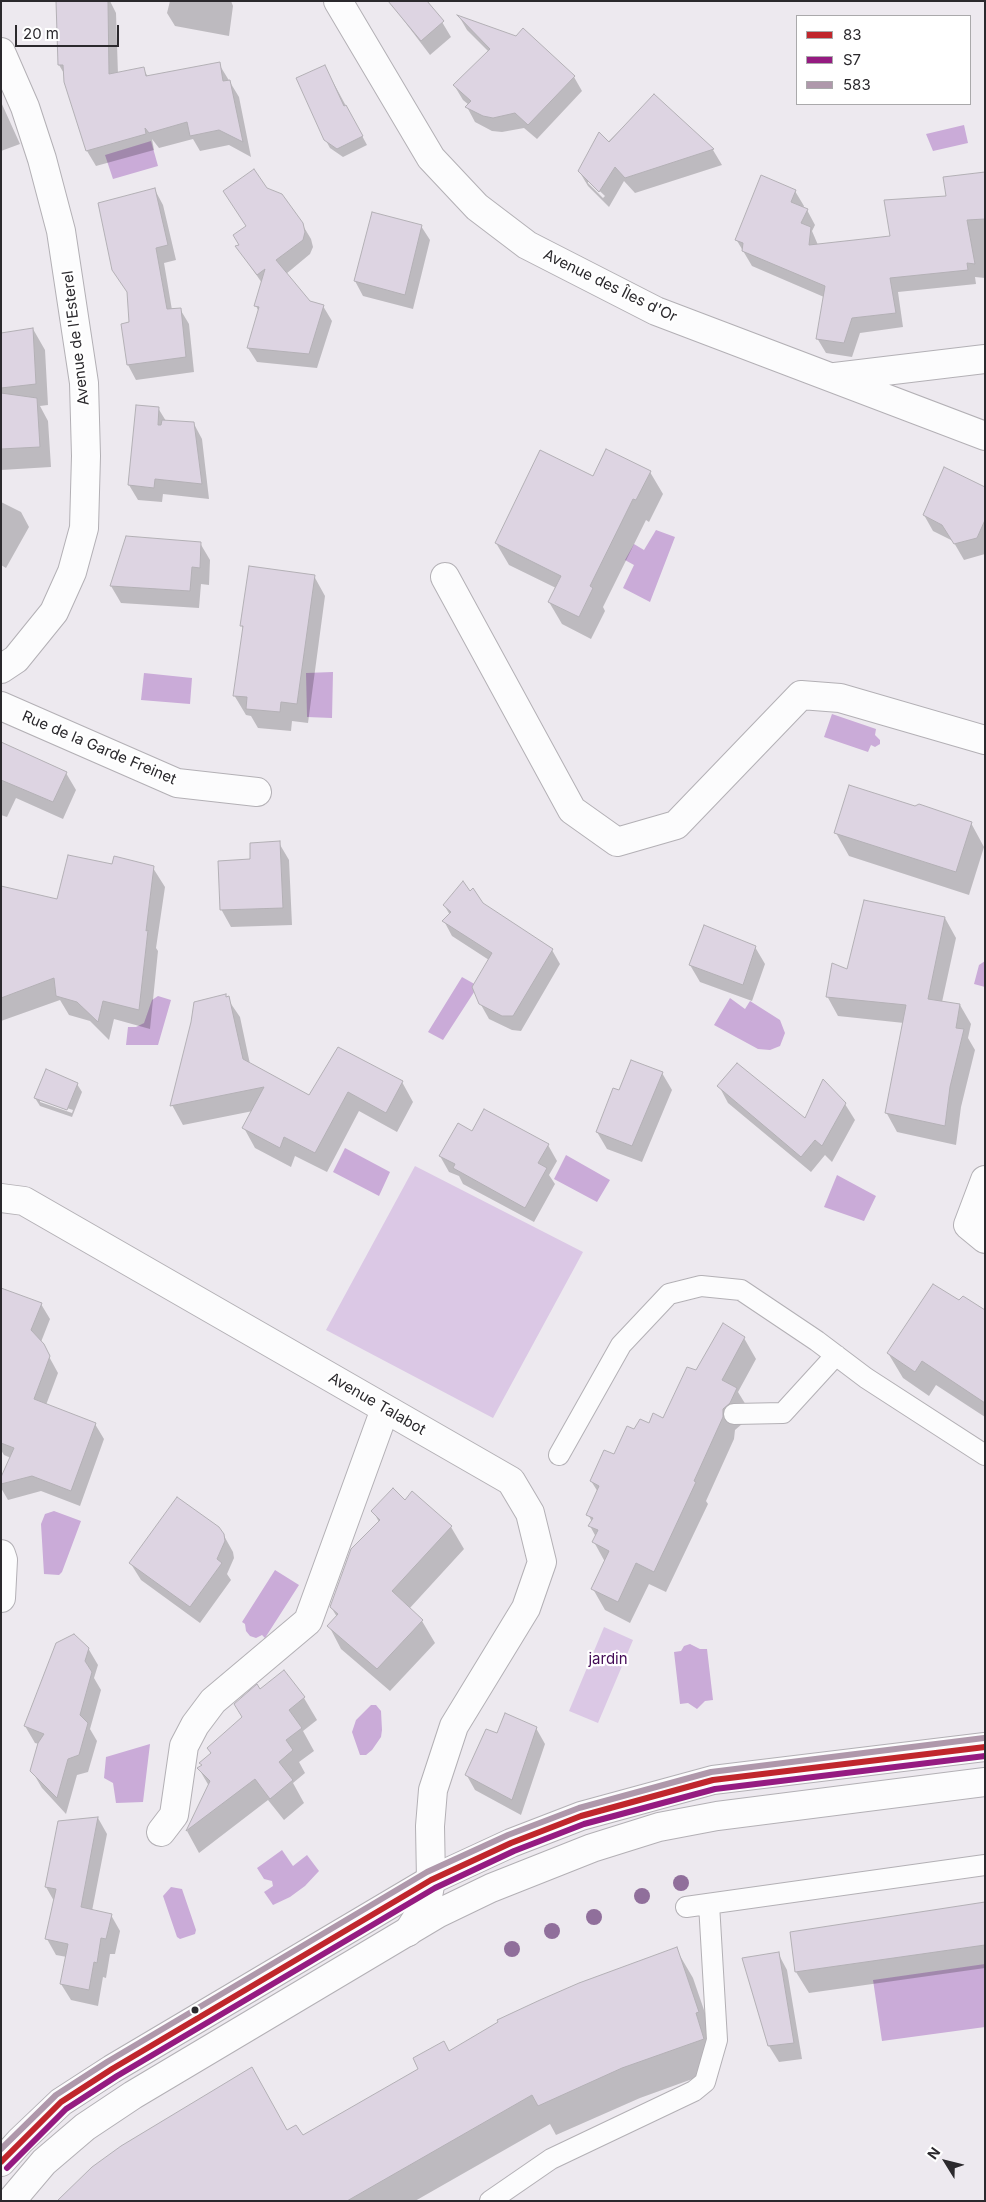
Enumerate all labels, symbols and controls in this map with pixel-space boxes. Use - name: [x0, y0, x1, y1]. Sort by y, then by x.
- scale bar: [18, 15, 121, 47]
- legend: [796, 15, 971, 105]
- text: 20 m: [23, 24, 59, 43]
- text: 83: [843, 25, 862, 44]
- text: S7: [843, 50, 861, 69]
- text: 583: [843, 75, 871, 94]
- street label: Avenue des Îles d'Or: [540, 246, 680, 326]
- street label: Avenue de l'Esterel: [59, 270, 93, 406]
- street label: Rue de la Garde Freinet: [19, 707, 179, 789]
- street label: Avenue Talabot: [325, 1369, 429, 1439]
- park label: jardin: [588, 1650, 628, 1668]
- unlabelled marker: [190, 2005, 200, 2015]
- north arrow: [921, 2137, 971, 2187]
- text: N: [923, 2144, 943, 2162]

